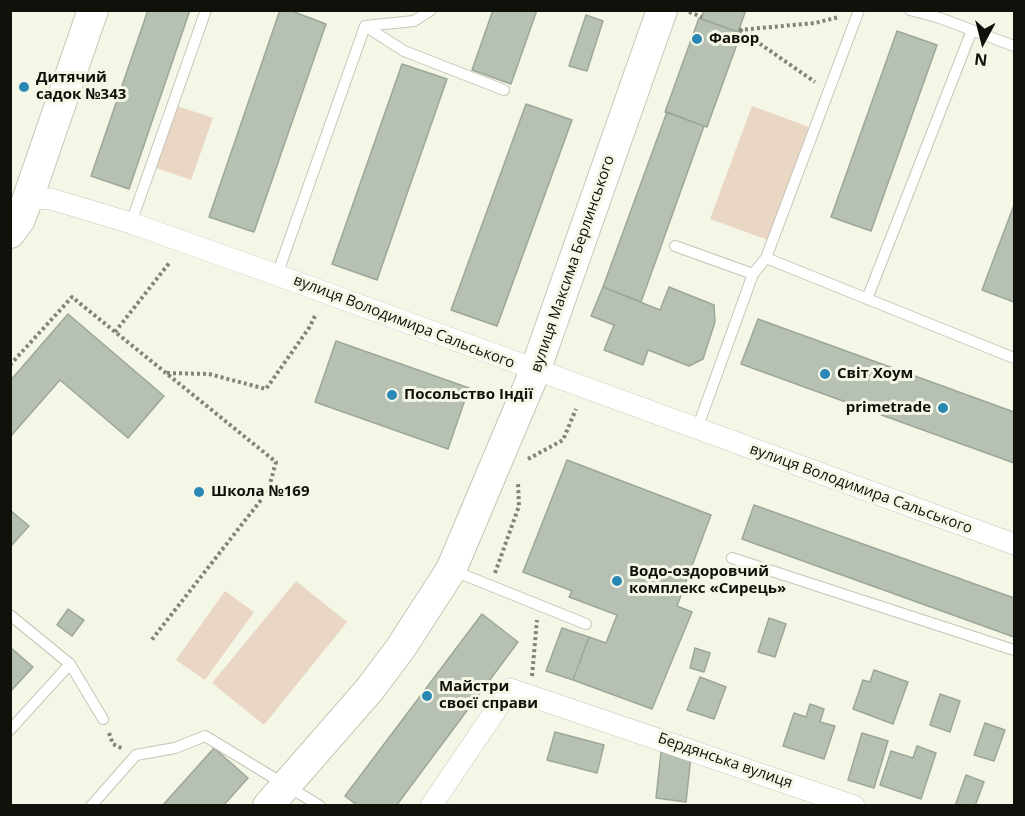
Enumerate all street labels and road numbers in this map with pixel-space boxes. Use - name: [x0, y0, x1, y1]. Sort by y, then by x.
- street label: вулиця Максима Берлинського: [527, 153, 619, 375]
- street label: вулиця Володимира Сальського: [291, 271, 517, 373]
- street label: вулиця Володимира Сальського: [747, 440, 975, 538]
- street label: Бердянська вулиця: [655, 730, 795, 792]

